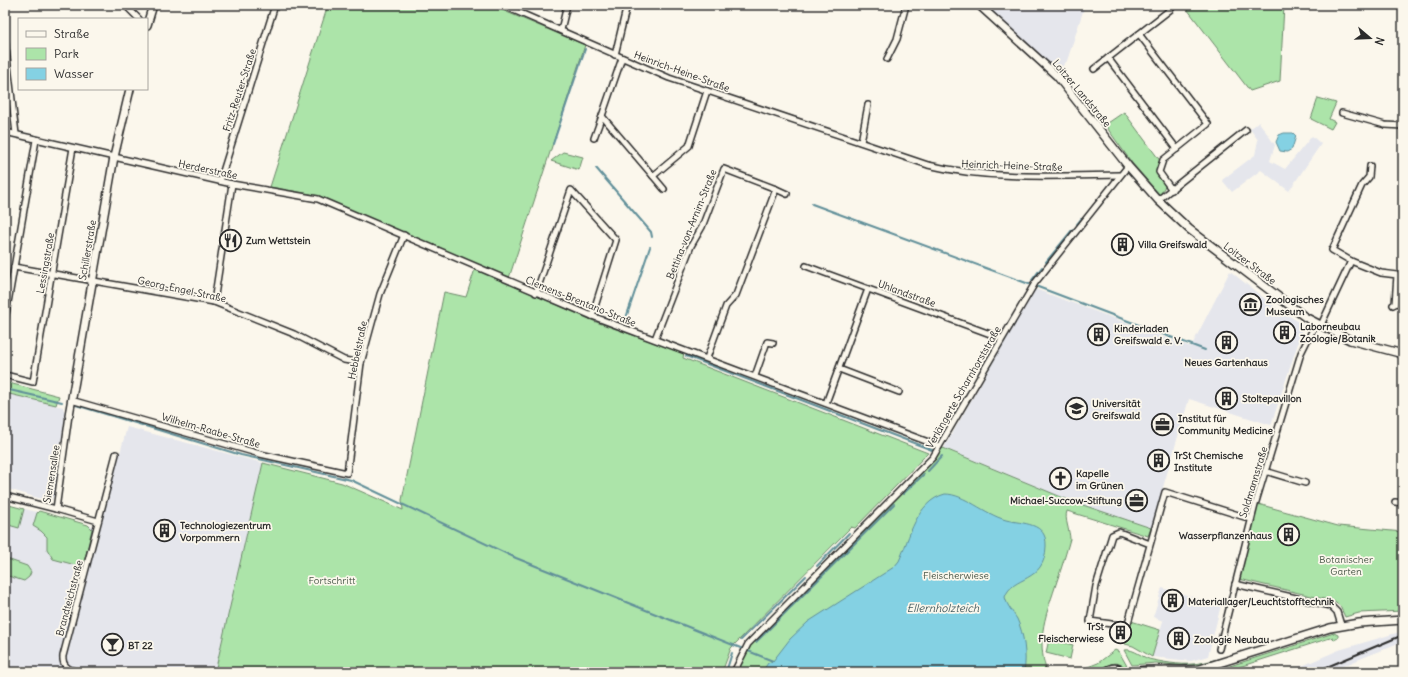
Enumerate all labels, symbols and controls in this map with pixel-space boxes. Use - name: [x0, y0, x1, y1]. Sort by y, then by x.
- legend: [18, 18, 148, 90]
- north arrow: [1350, 18, 1390, 58]
- text: Straße: [54, 26, 89, 41]
- text: N: [1372, 35, 1387, 47]
- text: Park: [54, 46, 79, 61]
- street label: Fritz-Reuter-Straße: [220, 47, 259, 133]
- street label: Heinrich-Heine-Straße: [632, 48, 732, 95]
- street label: Loitzer Landstraße: [1050, 57, 1114, 130]
- text: Wasser: [54, 66, 94, 81]
- street label: Herderstraße: [177, 157, 239, 182]
- street label: Heinrich-Heine-Straße: [961, 157, 1063, 174]
- street label: Bettina-von-Arnim-Straße: [663, 167, 719, 281]
- street label: Schillerstraße: [76, 219, 99, 281]
- restaurant icon: Zum Wettstein: [217, 227, 243, 253]
- building icon: Villa Greifswald: [1110, 231, 1136, 257]
- street label: Lessingstraße: [34, 232, 57, 295]
- place label: Zum Wettstein: [246, 234, 311, 247]
- place label: Villa Greifswald: [1138, 238, 1207, 251]
- street label: Loitzer Straße: [1221, 239, 1278, 287]
- street label: Clemens-Brentano-Straße: [524, 273, 638, 330]
- street label: Georg-Engel-Straße: [136, 274, 227, 305]
- street label: Uhlandstraße: [876, 277, 938, 310]
- museum icon: Zoologisches Museum: [1237, 292, 1263, 318]
- place label: Zoologisches Museum: [1266, 293, 1324, 318]
- building icon: Laborneubau Zoologie/Botanik: [1272, 319, 1298, 345]
- street label: Hebbelstraße: [345, 320, 370, 381]
- place label: Laborneubau Zoologie/Botanik: [1300, 320, 1376, 345]
- building icon: Kinderladen Greifswald e. V.: [1086, 321, 1112, 347]
- place label: Kinderladen Greifswald e. V.: [1114, 322, 1182, 347]
- street label: Verlängerte Scharnhorststraße: [923, 324, 1004, 451]
- building icon: Neues Gartenhaus: [1213, 329, 1239, 355]
- place label: Neues Gartenhaus: [1184, 356, 1268, 369]
- building icon: Stoltepavillon: [1214, 385, 1240, 411]
- place label: Stoltepavillon: [1242, 392, 1302, 405]
- school or university icon: Universität Greifswald: [1063, 396, 1089, 422]
- place label: Universität Greifswald: [1092, 397, 1141, 422]
- street label: Wilhelm-Raabe-Straße: [160, 410, 262, 451]
- office icon: Institut für Community Medicine: [1150, 411, 1176, 437]
- place label: Institut für Community Medicine: [1178, 412, 1274, 437]
- street label: Siemensallee: [40, 444, 63, 504]
- street label: Soldmannstraße: [1236, 445, 1270, 519]
- building icon: TrSt Chemische Institute: [1146, 448, 1172, 474]
- place label: TrSt Chemische Institute: [1174, 449, 1244, 474]
- church icon: Kapelle im Grünen: [1047, 466, 1073, 492]
- place label: Kapelle im Grünen: [1076, 467, 1124, 492]
- office icon: Michael-Succow-Stiftung: [1124, 487, 1150, 513]
- place label: Michael-Succow-Stiftung: [1010, 494, 1122, 507]
- building icon: Technologiezentrum Vorpommern: [151, 518, 177, 544]
- place label: Technologiezentrum Vorpommern: [180, 519, 271, 544]
- building icon: Wasserpflanzenhaus: [1275, 522, 1301, 548]
- place label: Wasserpflanzenhaus: [1179, 529, 1272, 542]
- park label: Botanischer Garten: [1319, 553, 1373, 578]
- street label: Brandteichstraße: [53, 559, 86, 638]
- park label: Fleischerwiese: [923, 569, 989, 582]
- park label: Fortschritt: [309, 574, 356, 587]
- building icon: Materiallager/Leuchtstofftechnik: [1160, 588, 1186, 614]
- place label: Materiallager/Leuchtstofftechnik: [1188, 595, 1334, 608]
- water label: Ellernholzteich: [907, 601, 980, 615]
- building icon: TrSt Fleischerwiese: [1107, 619, 1133, 645]
- place label: TrSt Fleischerwiese: [1038, 620, 1105, 645]
- building icon: Zoologie Neubau: [1166, 626, 1192, 652]
- bar icon: BT 22: [99, 632, 125, 658]
- place label: Zoologie Neubau: [1194, 633, 1269, 646]
- place label: BT 22: [128, 639, 153, 652]

